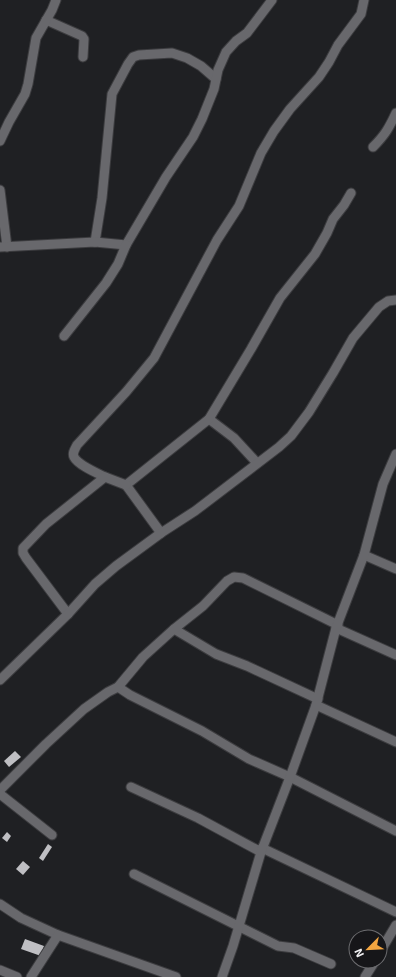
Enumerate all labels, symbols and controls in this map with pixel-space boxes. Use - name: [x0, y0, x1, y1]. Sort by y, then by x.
- north arrow: [348, 929, 388, 969]
- text: N: [351, 947, 366, 960]

